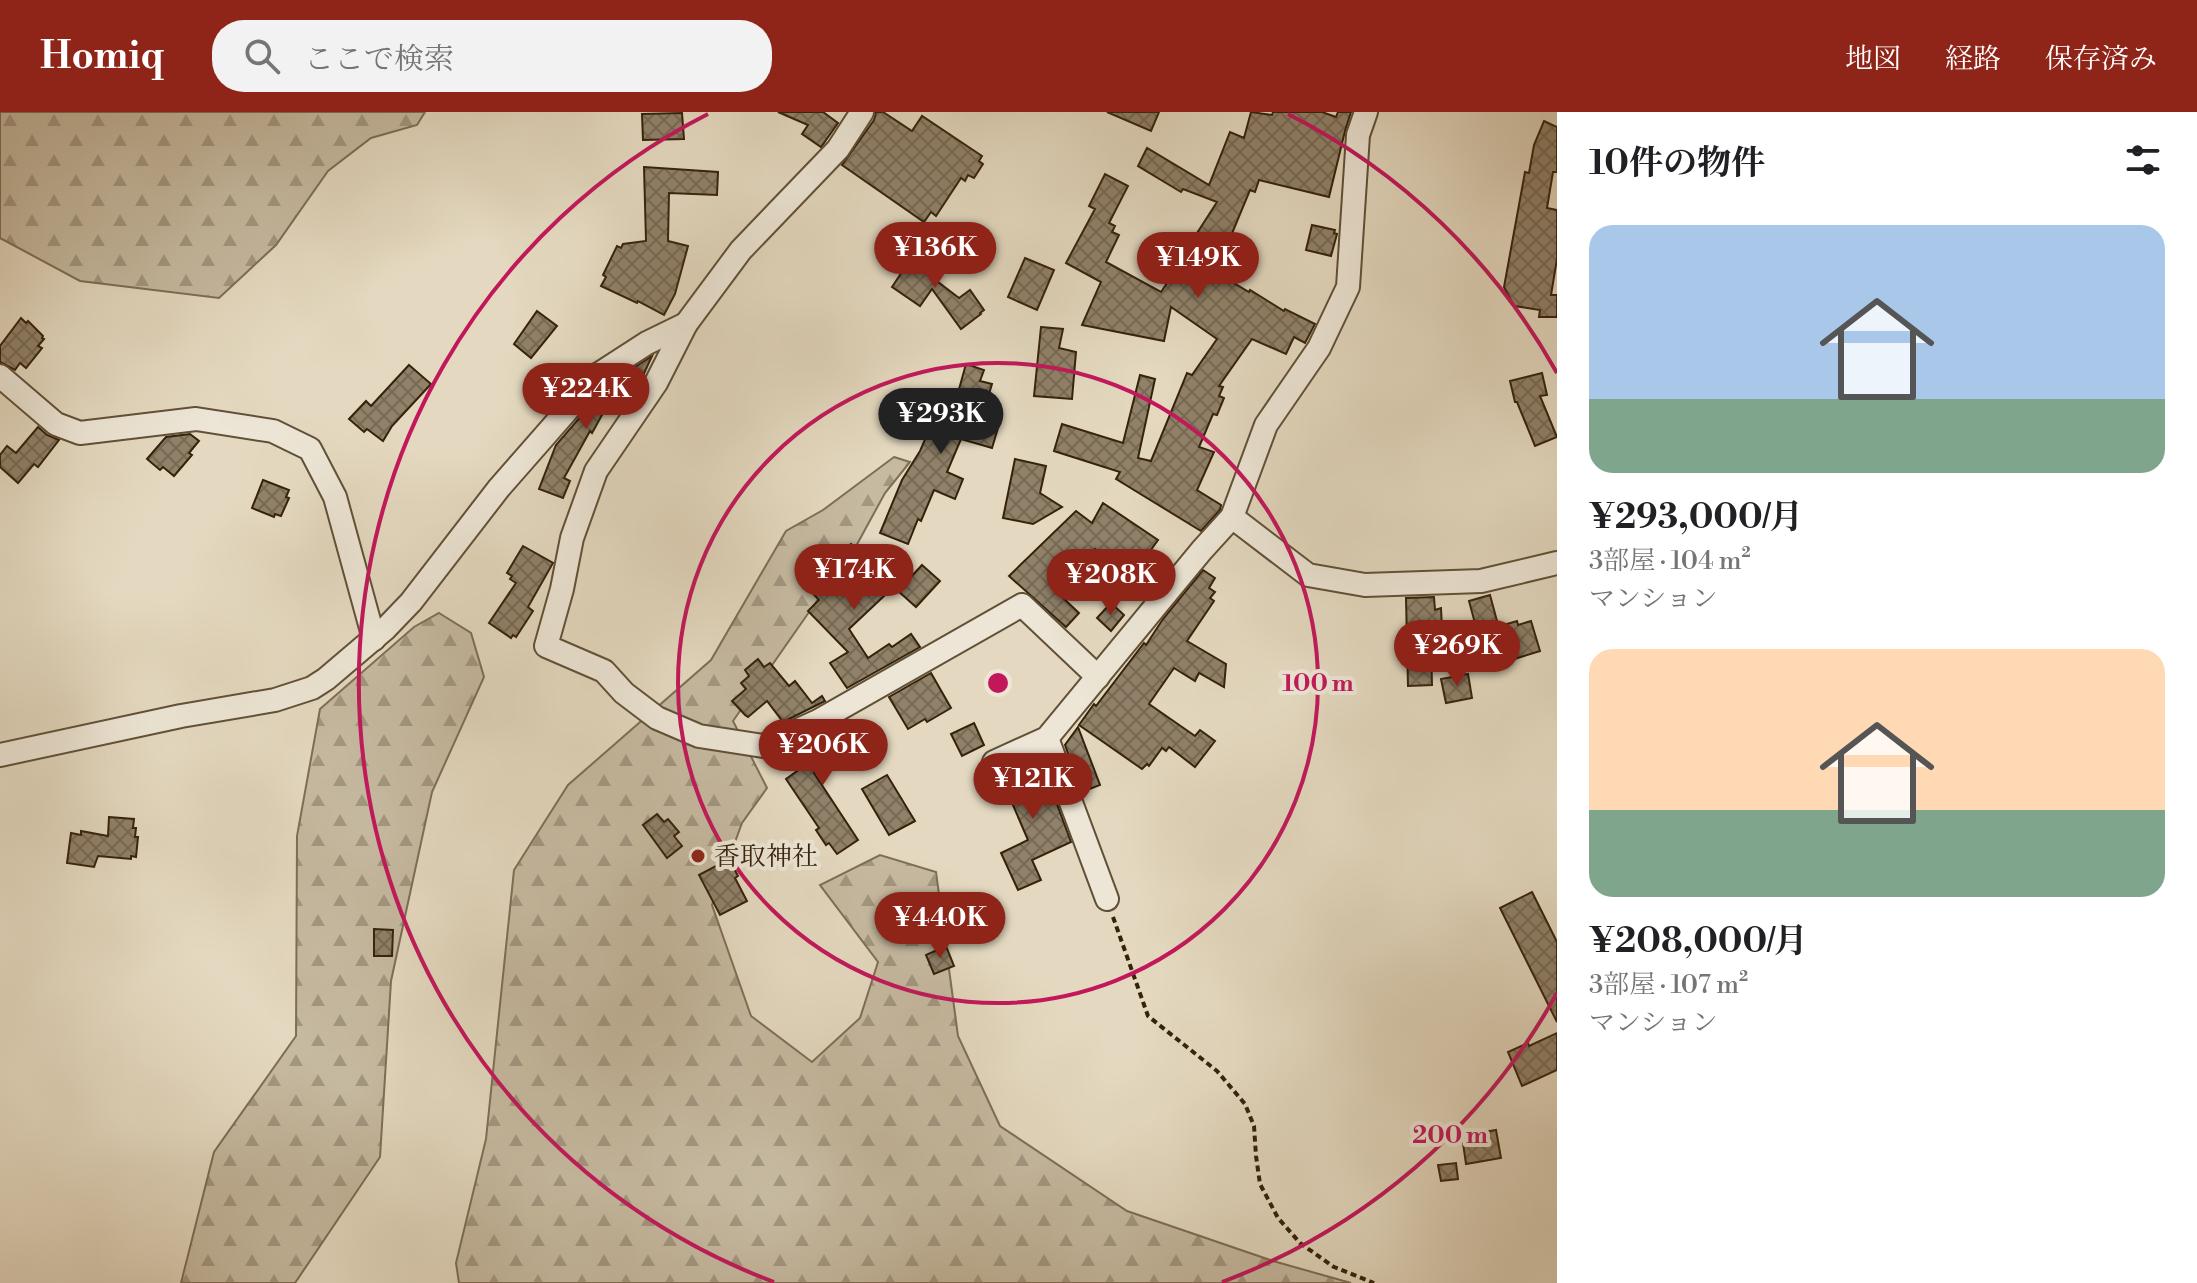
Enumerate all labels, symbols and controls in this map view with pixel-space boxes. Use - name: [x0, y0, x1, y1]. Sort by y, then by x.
- search box: [212, 20, 772, 92]
- text: Homiq: [40, 33, 164, 80]
- icon: search: [240, 34, 284, 78]
- text: ここで検索: [304, 41, 454, 79]
- text: 地図: [1845, 42, 1901, 77]
- text: 経路: [1945, 42, 2001, 77]
- text: 保存済み: [2045, 42, 2157, 77]
- icon: filters: [2121, 138, 2165, 182]
- text: 10件の物件: [1589, 143, 1765, 185]
- pin: ¥136K: [879, 222, 991, 290]
- text: ¥136K: [892, 232, 978, 264]
- pin: ¥149K: [1142, 232, 1254, 300]
- text: ¥149K: [1155, 242, 1241, 274]
- icon: home: [1805, 277, 1949, 421]
- pin: ¥224K: [530, 363, 642, 431]
- text: ¥224K: [540, 373, 632, 405]
- pin: ¥293K: [885, 388, 997, 456]
- text: ¥293K: [896, 398, 986, 430]
- text: ¥293,000/月: [1589, 497, 1803, 539]
- pin: ¥174K: [798, 544, 910, 612]
- text: 3部屋 · 104 m²: [1589, 545, 1751, 577]
- pin: ¥208K: [1055, 549, 1167, 617]
- text: ¥174K: [812, 554, 896, 586]
- text: ¥208K: [1065, 559, 1157, 591]
- text: マンション: [1589, 583, 1718, 615]
- pin: ¥269K: [1401, 620, 1513, 688]
- text: ¥269K: [1412, 630, 1502, 662]
- centre of rings: [984, 669, 1012, 697]
- text: 100 m: [1282, 669, 1354, 699]
- icon: home: [1805, 701, 1949, 845]
- pin: ¥206K: [767, 719, 879, 787]
- text: ¥206K: [777, 729, 869, 761]
- pin: ¥121K: [977, 753, 1089, 821]
- text: ¥121K: [991, 763, 1075, 795]
- place label: 香取神社: [714, 841, 818, 873]
- marker: 香取神社: [689, 847, 707, 865]
- pin: ¥440K: [884, 892, 996, 960]
- text: ¥440K: [892, 902, 988, 934]
- text: ¥208,000/月: [1589, 921, 1808, 963]
- text: 3部屋 · 107 m²: [1589, 969, 1748, 1001]
- text: マンション: [1589, 1007, 1718, 1039]
- text: 200 m: [1412, 1121, 1488, 1151]

